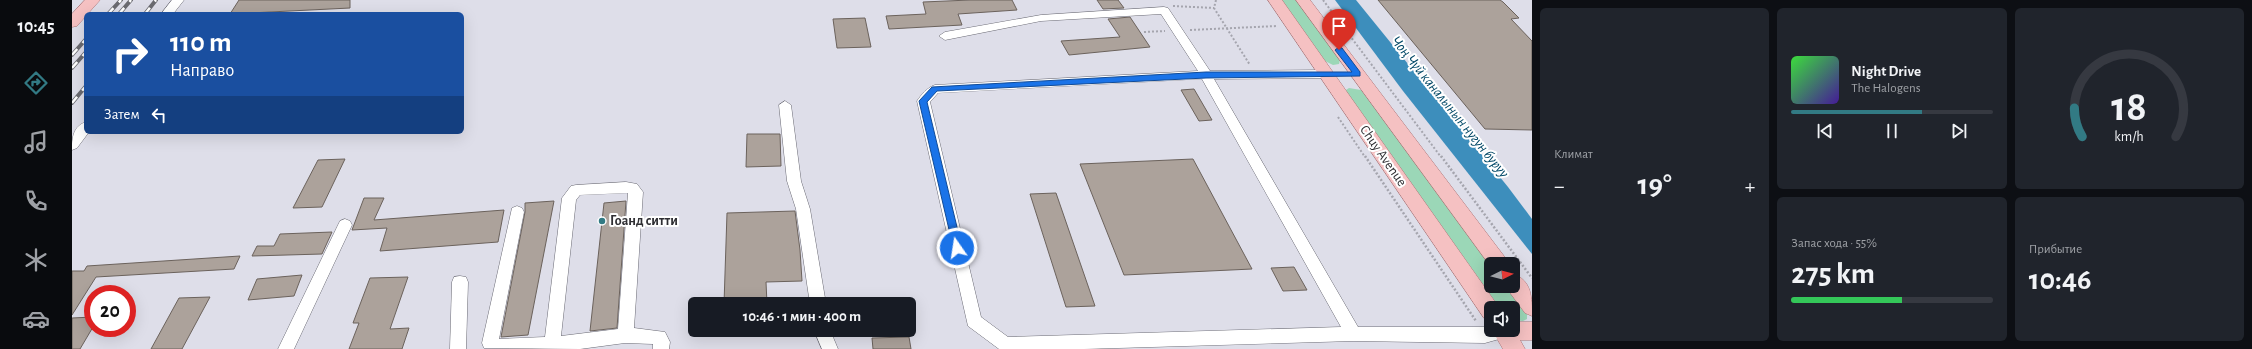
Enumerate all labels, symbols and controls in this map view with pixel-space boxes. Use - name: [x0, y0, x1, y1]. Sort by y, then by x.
- pin: [1322, 9, 1356, 50]
- icon: arrive: [1328, 15, 1350, 37]
- text: 10:45: [18, 18, 54, 36]
- icon: right: [104, 28, 156, 80]
- text: 110 m: [170, 29, 232, 57]
- water label: Чоң Чүй каналынын нугун буруу: [1389, 34, 1511, 180]
- text: Направо: [170, 62, 234, 80]
- text: Night Drive: [1851, 64, 1921, 79]
- icon: directions: [22, 69, 50, 97]
- text: The Halogens: [1851, 82, 1921, 95]
- text: 18: [2112, 86, 2147, 127]
- icon: left: [148, 104, 170, 126]
- text: Затем: [104, 107, 140, 122]
- icon: previous: [1814, 120, 1836, 142]
- icon: pause: [1881, 120, 1903, 142]
- icon: next: [1948, 120, 1970, 142]
- street label: Chuy Avenue: [1357, 123, 1409, 189]
- icon: music: [22, 128, 50, 156]
- text: km/h: [2115, 129, 2144, 143]
- text: Климат: [1554, 148, 1593, 161]
- text: 19°: [1638, 170, 1672, 200]
- text: −: [1554, 175, 1565, 197]
- text: +: [1745, 175, 1755, 197]
- icon: phone: [22, 187, 50, 215]
- place label: Гоанд ситти: [610, 214, 678, 228]
- marker: Гоанд ситти: [597, 216, 607, 226]
- position arrow: [936, 227, 978, 269]
- text: Запас хода · 55%: [1791, 237, 1877, 250]
- text: Прибытие: [2029, 243, 2082, 256]
- icon: climate: [22, 246, 50, 274]
- north arrow: [1484, 257, 1520, 293]
- map controls: [1484, 257, 1520, 337]
- text: 275 km: [1791, 259, 1875, 289]
- text: 10:46: [2029, 265, 2092, 295]
- speed limit sign: 20: [84, 285, 136, 337]
- button: sound: [1484, 301, 1520, 337]
- icon: car: [22, 305, 50, 333]
- text: 10:46 · 1 мин · 400 m: [743, 309, 861, 324]

